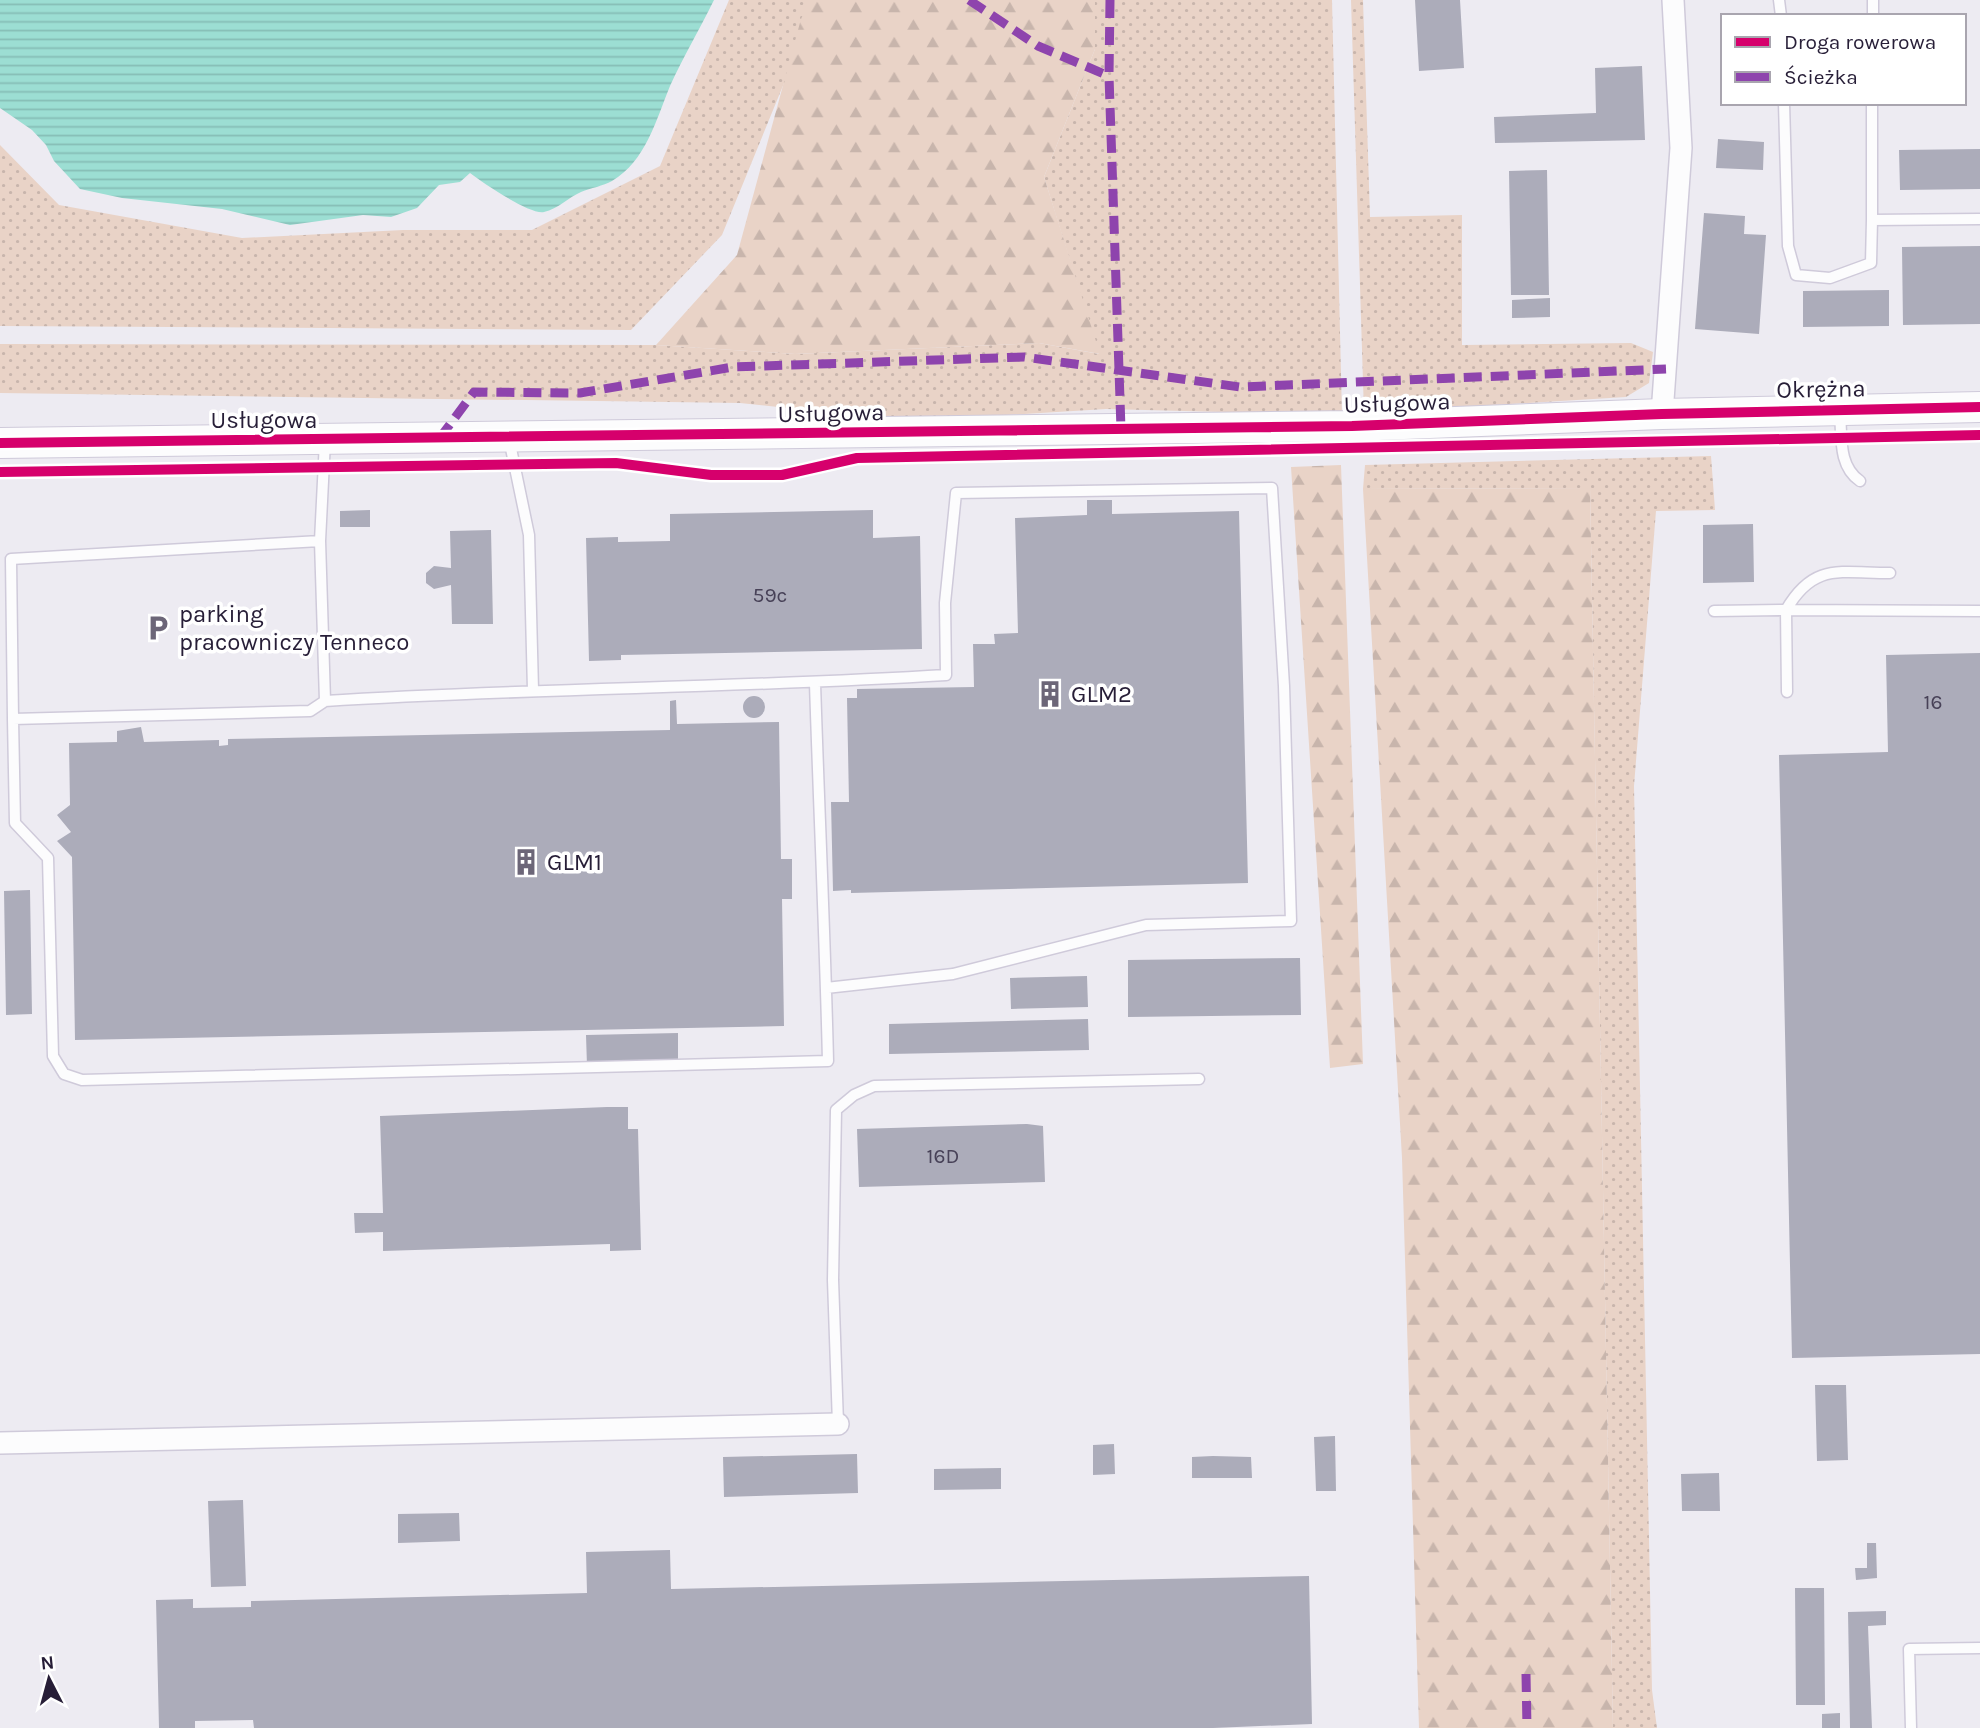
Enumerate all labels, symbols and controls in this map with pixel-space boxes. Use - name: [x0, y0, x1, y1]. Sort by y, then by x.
- legend: [1721, 14, 1966, 105]
- text: Droga rowerowa: [1784, 30, 1936, 54]
- text: Ścieżka: [1784, 65, 1858, 89]
- street label: Okrężna: [1776, 374, 1866, 404]
- street label: Usługowa: [1343, 387, 1451, 419]
- street label: Usługowa: [777, 398, 885, 428]
- street label: Usługowa: [211, 406, 317, 434]
- house number: 59c: [753, 583, 787, 607]
- place label: parking pracowniczy Tenneco: [179, 600, 409, 656]
- parking icon: parking pracowniczy Tenneco: [143, 613, 173, 643]
- building icon: GLM2: [1035, 679, 1065, 709]
- place label: GLM2: [1071, 680, 1132, 708]
- house number: 16: [1924, 690, 1942, 714]
- building icon: GLM1: [511, 847, 541, 877]
- place label: GLM1: [547, 848, 602, 876]
- house number: 16D: [927, 1144, 959, 1168]
- north arrow: [14, 1644, 84, 1714]
- text: N: [39, 1651, 55, 1675]

